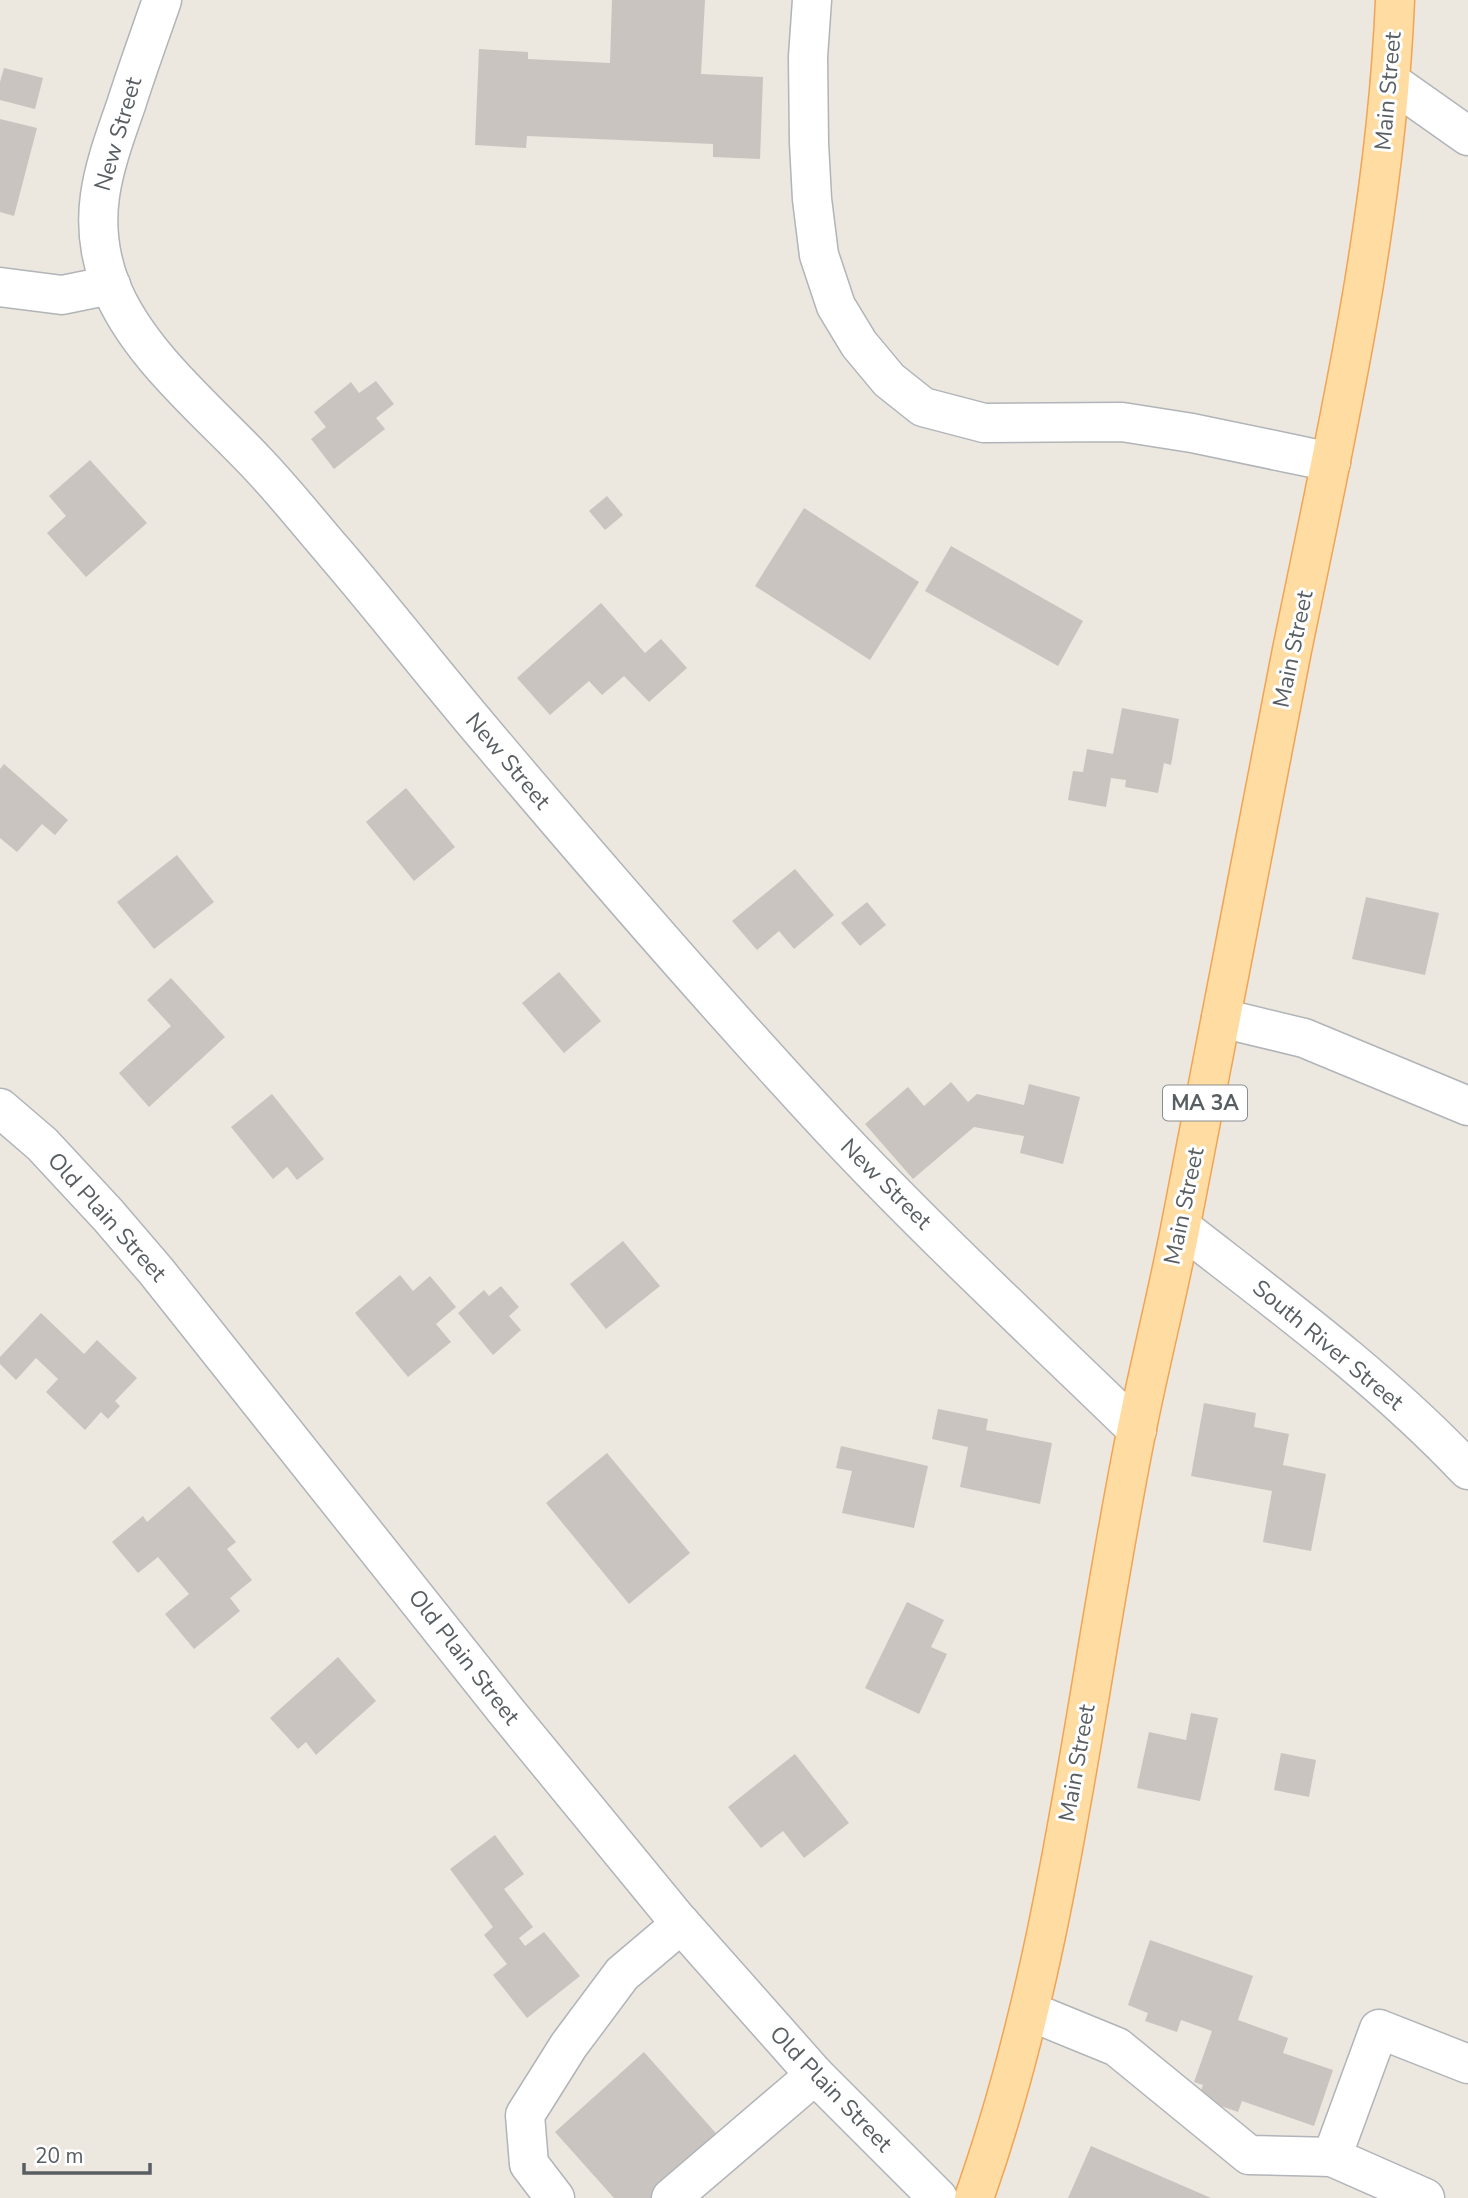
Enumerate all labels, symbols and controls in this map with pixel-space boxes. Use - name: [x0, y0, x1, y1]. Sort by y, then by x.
- street label: Main Street: [1367, 29, 1409, 152]
- street label: New Street: [87, 73, 149, 195]
- street label: Main Street: [1265, 587, 1321, 710]
- street label: New Street: [458, 706, 558, 817]
- road number: MA 3A: [1163, 1086, 1247, 1120]
- street label: New Street: [834, 1132, 939, 1237]
- street label: Main Street: [1156, 1144, 1212, 1267]
- street label: Old Plain Street: [41, 1146, 174, 1289]
- street label: South River Street: [1246, 1273, 1411, 1418]
- street label: Old Plain Street: [401, 1583, 527, 1732]
- street label: Main Street: [1051, 1701, 1103, 1824]
- street label: Old Plain Street: [763, 2019, 900, 2160]
- scale bar: [24, 2132, 150, 2176]
- text: 20 m: [35, 2142, 84, 2170]

